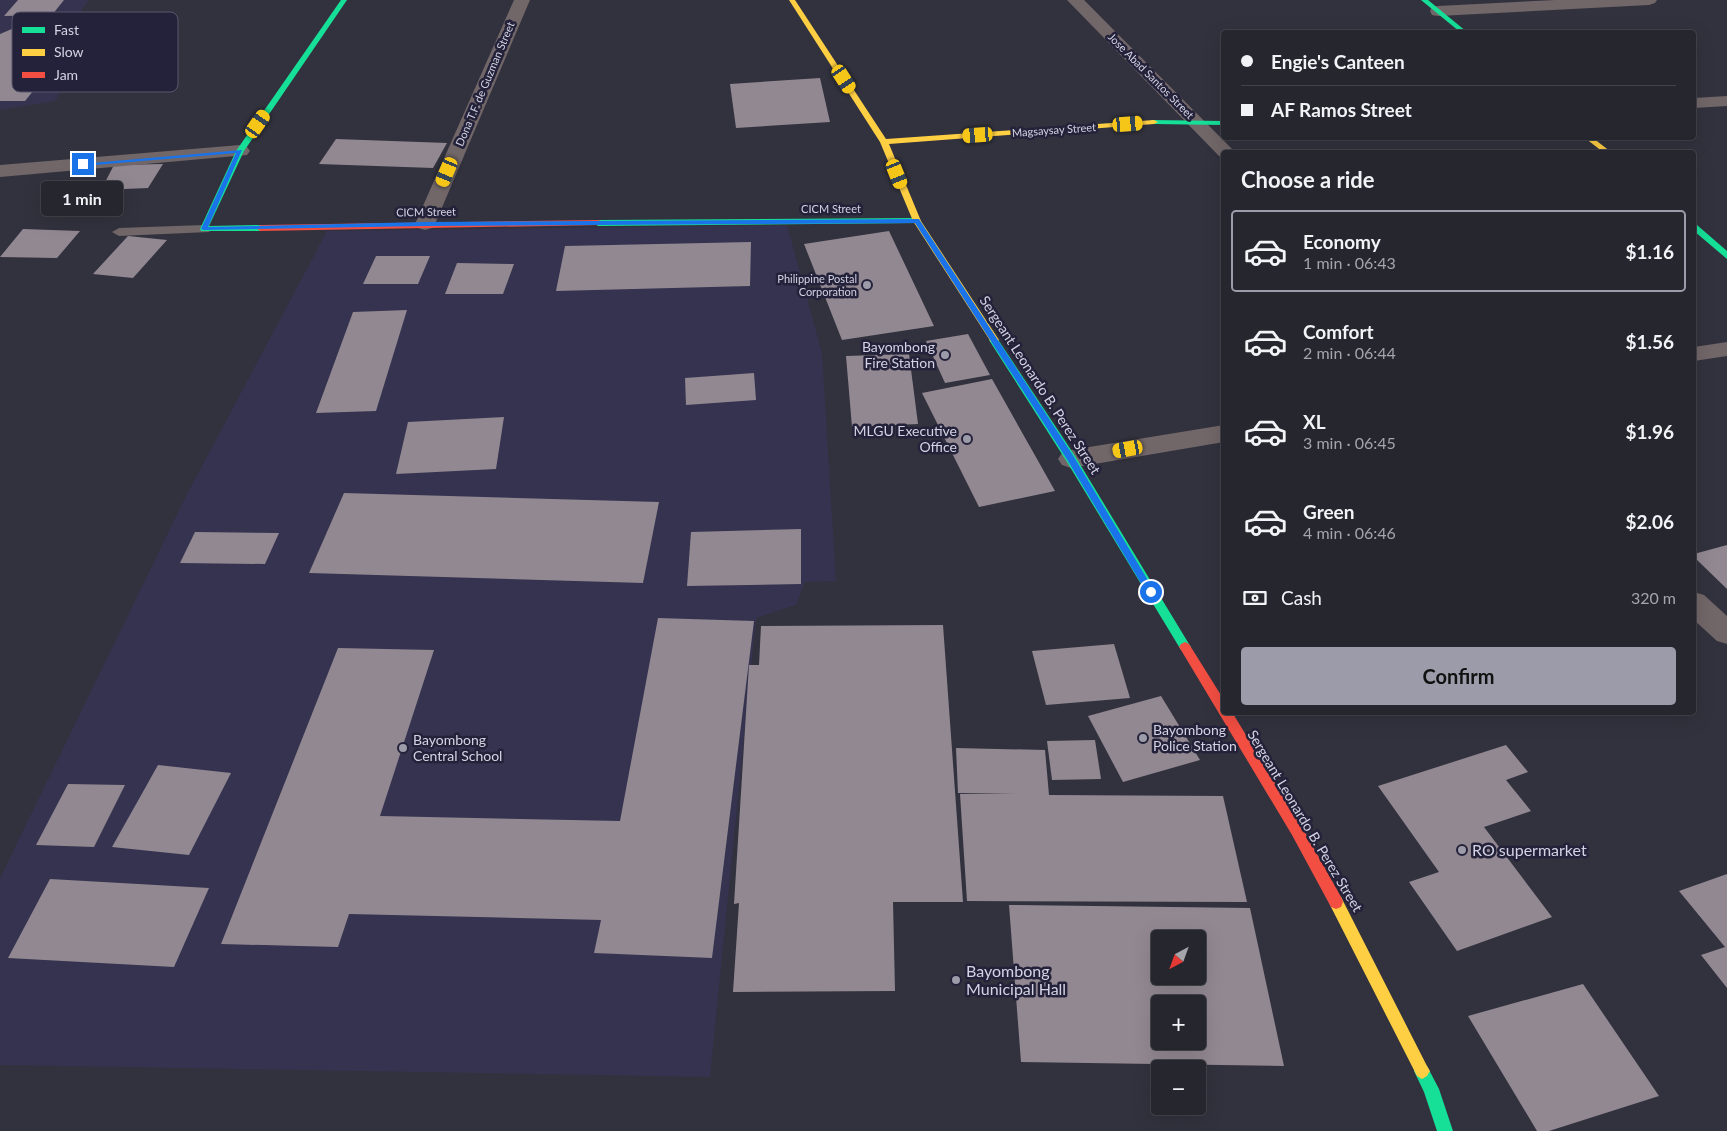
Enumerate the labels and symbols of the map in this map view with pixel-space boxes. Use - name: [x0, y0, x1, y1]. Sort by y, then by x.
- legend: [12, 12, 178, 92]
- street label: Dona T.F. de Guzman Street: [452, 20, 517, 148]
- text: Fast: [54, 21, 79, 38]
- street label: Jose Abad Santos Street: [1106, 30, 1197, 121]
- text: Slow: [54, 43, 84, 60]
- car: [829, 62, 858, 96]
- text: Jam: [54, 66, 78, 83]
- car: [243, 107, 272, 141]
- car: [1112, 115, 1143, 133]
- street label: Magsaysay Street: [1012, 120, 1096, 139]
- car: [962, 126, 993, 144]
- route end: [72, 153, 94, 175]
- car: [434, 155, 459, 189]
- car: [884, 157, 909, 191]
- callout: 1 min: [42, 182, 124, 216]
- street label: CICM Street: [801, 202, 861, 215]
- street label: CICM Street: [396, 204, 456, 219]
- place label: Philippine Postal Corporation: [777, 272, 857, 298]
- marker: Philippine Postal Corporation: [861, 279, 873, 291]
- street label: Sergeant Leonardo B. Perez Street: [976, 292, 1104, 477]
- place label: Bayombong Fire Station: [862, 338, 935, 371]
- marker: Bayombong Fire Station: [939, 349, 951, 361]
- place label: MLGU Executive Office: [854, 422, 957, 455]
- marker: MLGU Executive Office: [961, 433, 973, 445]
- car: [1111, 439, 1144, 459]
- route start: [1140, 581, 1162, 603]
- place label: Bayombong Police Station: [1153, 721, 1237, 754]
- street label: Sergeant Leonardo B. Perez Street: [1244, 727, 1367, 915]
- place label: Bayombong Central School: [413, 731, 502, 764]
- marker: Bayombong Police Station: [1137, 732, 1149, 744]
- marker: Bayombong Central School: [397, 742, 409, 754]
- place label: RO supermarket: [1472, 840, 1587, 859]
- marker: RO supermarket: [1456, 844, 1468, 856]
- north arrow: [1151, 930, 1206, 985]
- place label: Bayombong Municipal Hall: [966, 961, 1066, 998]
- marker: Bayombong Municipal Hall: [950, 974, 962, 986]

